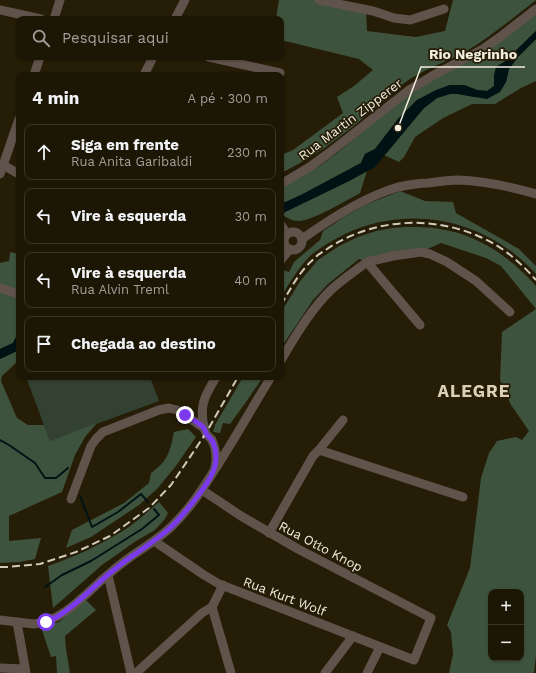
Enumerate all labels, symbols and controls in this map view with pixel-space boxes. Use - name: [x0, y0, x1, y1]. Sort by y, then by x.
- search box: [16, 16, 284, 60]
- icon: search: [30, 27, 52, 49]
- text: Pesquisar aqui: [62, 29, 169, 47]
- callout: Rio Negrinho: [421, 41, 525, 67]
- text: Rio Negrinho: [429, 46, 517, 62]
- street label: Rua Martin Zipperer: [295, 75, 405, 163]
- text: 4 min: [32, 88, 79, 108]
- text: A pé · 300 m: [187, 91, 268, 106]
- text: Siga em frente: [71, 136, 179, 154]
- icon: ahead: [33, 141, 55, 163]
- text: 230 m: [227, 145, 267, 160]
- text: Rua Anita Garibaldi: [71, 154, 192, 169]
- icon: left: [33, 205, 55, 227]
- text: Vire à esquerda: [71, 207, 186, 225]
- text: 30 m: [235, 209, 267, 224]
- text: Vire à esquerda: [71, 264, 186, 282]
- icon: left: [33, 269, 55, 291]
- text: 40 m: [234, 273, 267, 288]
- text: Rua Alvin Treml: [71, 282, 169, 297]
- icon: arrive: [33, 333, 55, 355]
- text: Chegada ao destino: [71, 335, 216, 353]
- district label: ALEGRE: [437, 381, 511, 401]
- route end: [176, 406, 194, 424]
- street label: Rua Otto Knop: [276, 518, 365, 575]
- street label: Rua Kurt Wolf: [241, 574, 328, 619]
- map controls: [488, 589, 524, 661]
- button: +: [488, 589, 524, 625]
- route start: [37, 613, 55, 631]
- button: −: [488, 625, 524, 661]

